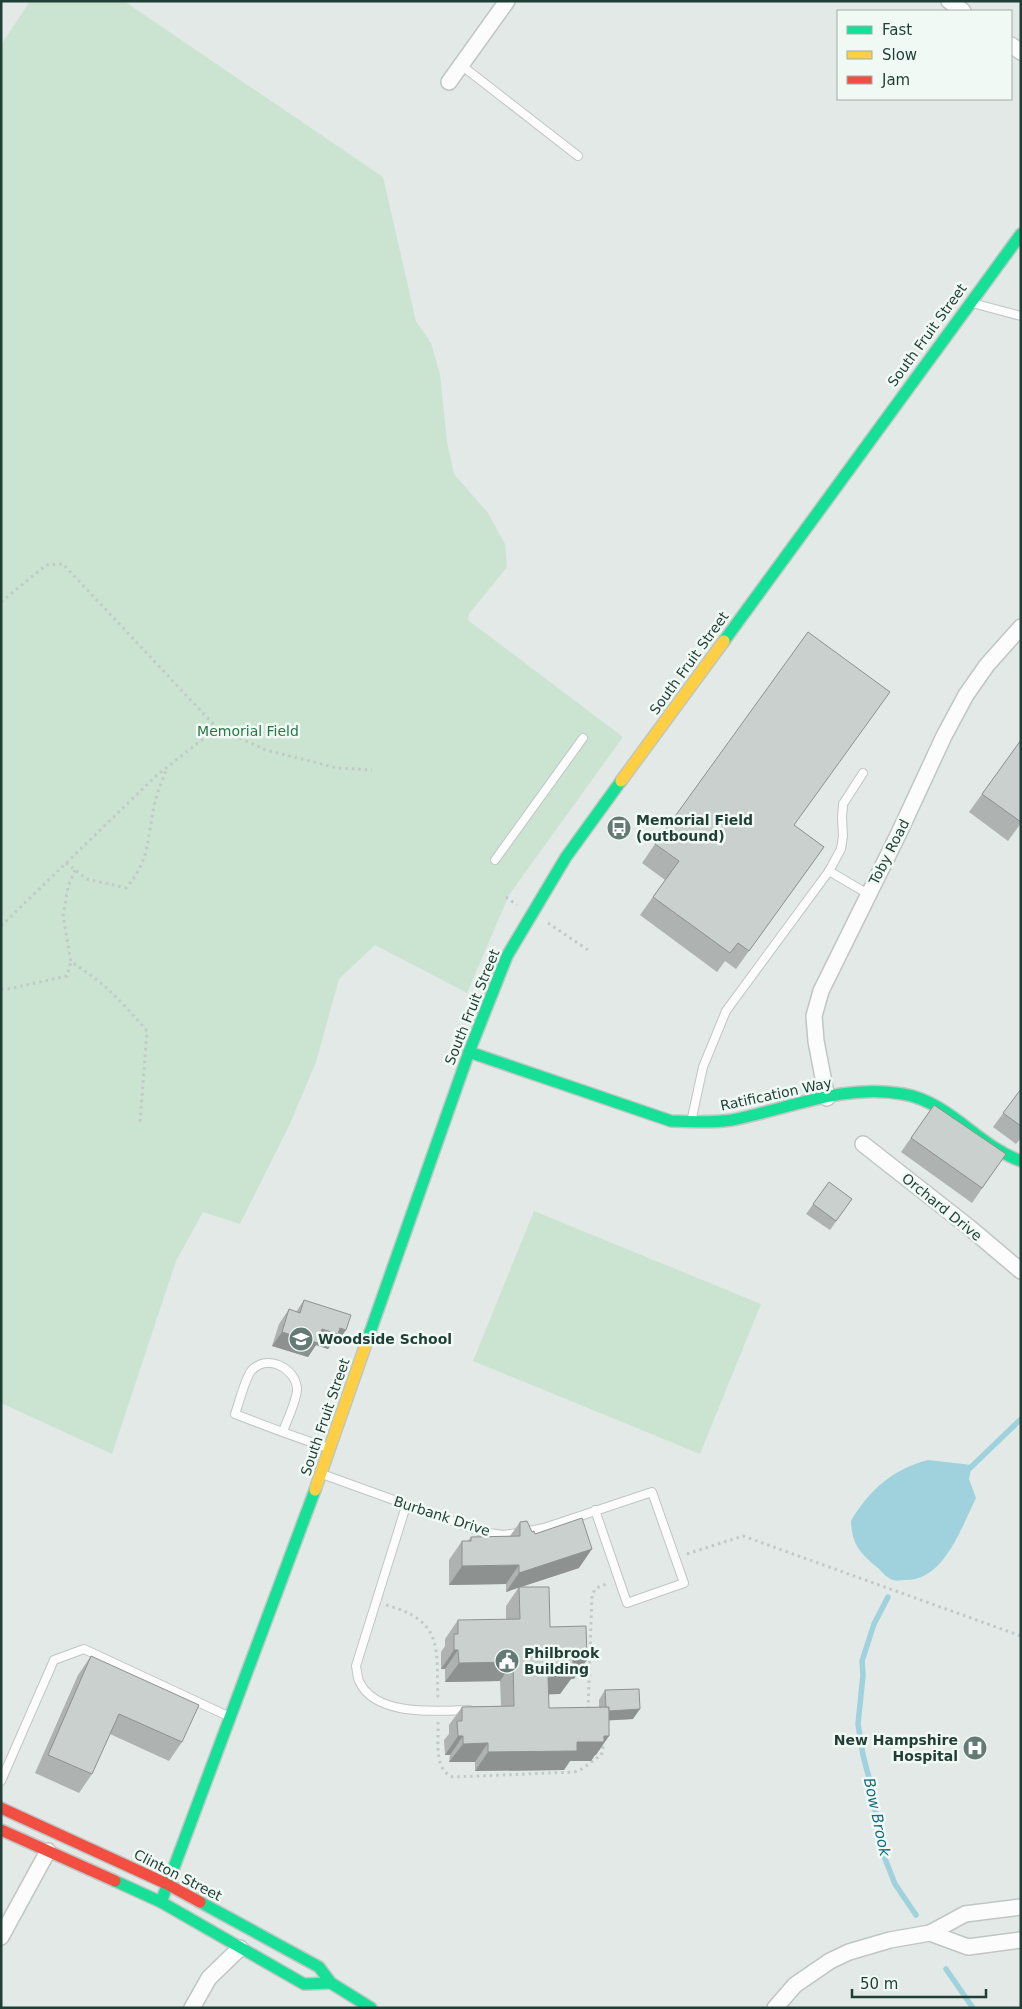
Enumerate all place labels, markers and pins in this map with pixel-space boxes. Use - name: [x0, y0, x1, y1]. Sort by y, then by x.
- place label: Memorial Field (outbound): [636, 812, 753, 844]
- bus stop icon: Memorial Field (outbound): [606, 815, 632, 841]
- school or university icon: Woodside School: [288, 1326, 314, 1352]
- place label: Woodside School: [318, 1331, 452, 1347]
- place label: Philbrook Building: [524, 1645, 600, 1677]
- public building icon: Philbrook Building: [494, 1648, 520, 1674]
- place label: New Hampshire Hospital: [834, 1732, 958, 1764]
- hospital icon: New Hampshire Hospital: [962, 1735, 988, 1761]

